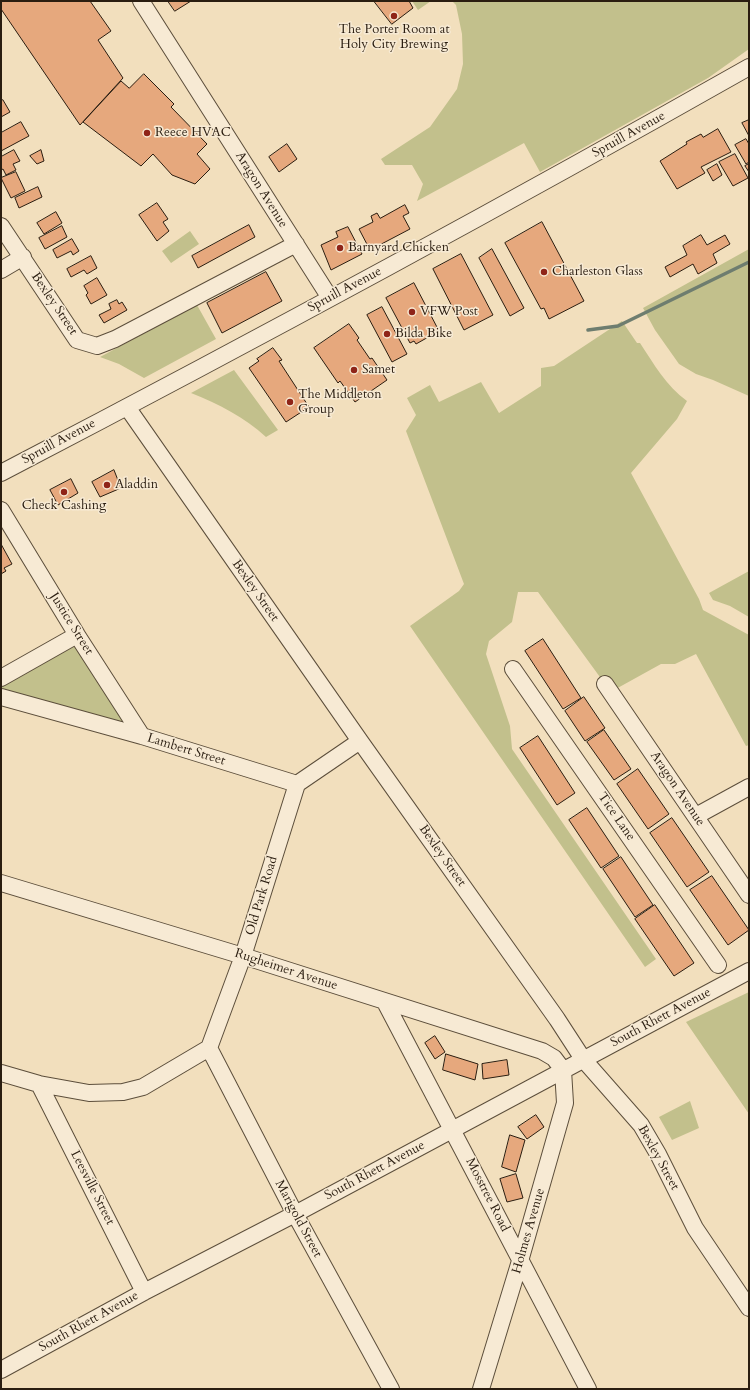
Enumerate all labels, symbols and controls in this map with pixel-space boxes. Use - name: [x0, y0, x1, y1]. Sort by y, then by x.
- marker: The Porter Room at Holy City Brewing: [389, 11, 399, 21]
- place label: The Porter Room at Holy City Brewing: [338, 22, 450, 53]
- street label: Spruill Avenue: [590, 108, 668, 162]
- place label: Reece HVAC: [155, 125, 231, 141]
- marker: Reece HVAC: [142, 128, 152, 138]
- street label: Aragon Avenue: [231, 149, 291, 231]
- place label: Barnyard Chicken: [348, 240, 449, 256]
- marker: Barnyard Chicken: [335, 243, 345, 253]
- street label: Spruill Avenue: [305, 264, 385, 316]
- place label: Charleston Glass: [552, 264, 643, 280]
- marker: Charleston Glass: [539, 267, 549, 277]
- street label: Bexley Street: [27, 270, 81, 338]
- place label: VFW Post: [420, 304, 478, 320]
- marker: VFW Post: [407, 307, 417, 317]
- place label: Bilda Bike: [395, 326, 452, 342]
- marker: Bilda Bike: [382, 329, 392, 339]
- place label: Samet: [362, 362, 395, 378]
- marker: Samet: [349, 365, 359, 375]
- place label: The Middleton Group: [298, 387, 382, 418]
- marker: The Middleton Group: [285, 397, 295, 407]
- street label: Spruill Avenue: [19, 416, 99, 468]
- place label: Aladdin: [115, 477, 158, 493]
- marker: Aladdin: [102, 480, 112, 490]
- marker: Check Cashing: [59, 487, 69, 497]
- place label: Check Cashing: [22, 498, 106, 514]
- street label: Bexley Street: [228, 557, 282, 625]
- street label: Justice Street: [46, 590, 96, 658]
- street label: Lambert Street: [145, 731, 227, 769]
- street label: Aragon Avenue: [646, 749, 708, 829]
- street label: Tice Lane: [594, 790, 638, 844]
- street label: Bexley Street: [415, 822, 469, 890]
- street label: Old Park Road: [243, 855, 281, 937]
- street label: Rugheimer Avenue: [233, 946, 339, 994]
- street label: South Rhett Avenue: [608, 985, 714, 1051]
- street label: Bexley Street: [634, 1123, 682, 1193]
- street label: South Rhett Avenue: [322, 1138, 428, 1204]
- street label: Leesville Street: [67, 1148, 117, 1228]
- street label: Mosstree Road: [462, 1156, 512, 1234]
- street label: Marigold Street: [271, 1178, 325, 1260]
- street label: Holmes Avenue: [509, 1187, 549, 1275]
- street label: South Rhett Avenue: [37, 1288, 141, 1356]

